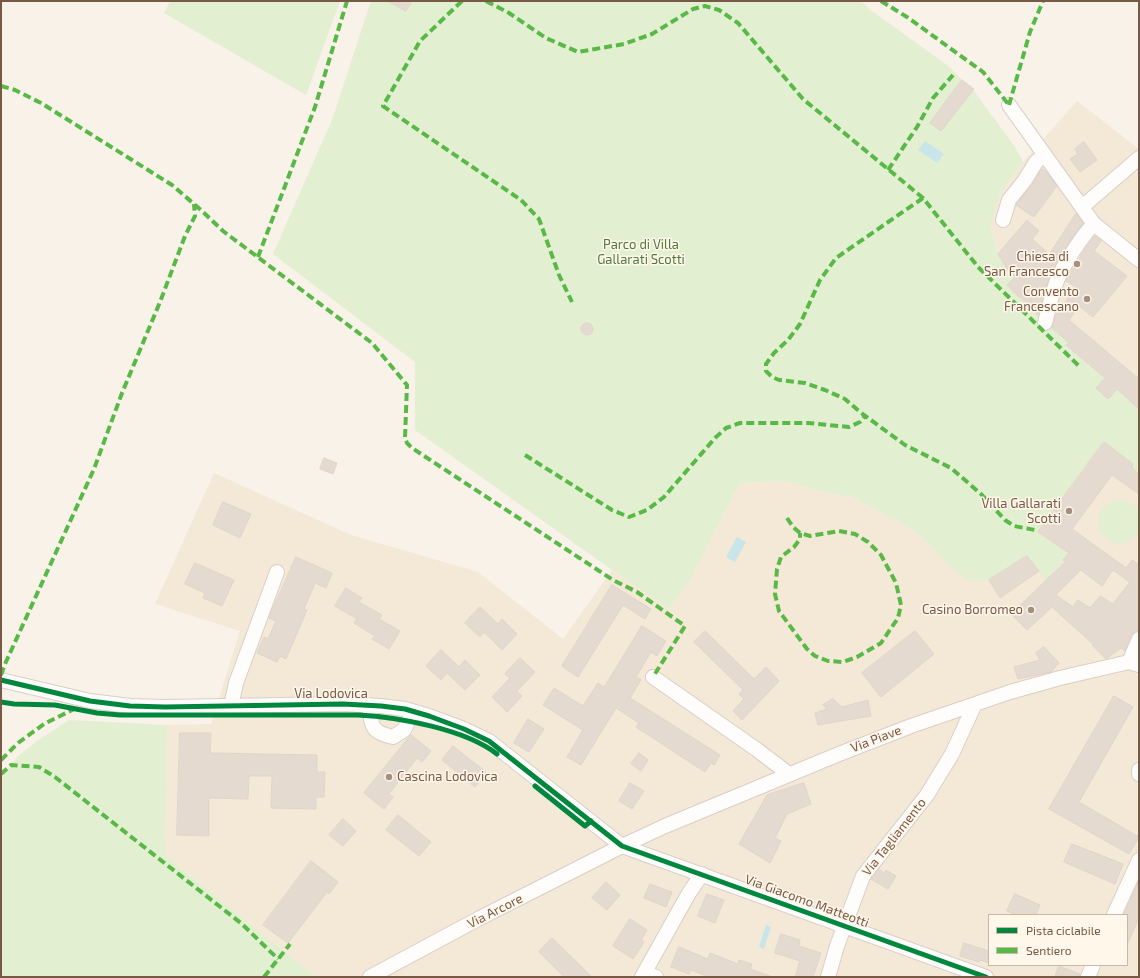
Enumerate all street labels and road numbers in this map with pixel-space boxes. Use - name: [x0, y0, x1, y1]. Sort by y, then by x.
- street label: Via Lodovica: [294, 686, 368, 702]
- street label: Via Piave: [848, 722, 904, 756]
- street label: Via Tagliamento: [859, 795, 929, 879]
- street label: Via Giacomo Matteotti: [743, 871, 871, 931]
- street label: Via Arcore: [465, 890, 525, 932]

